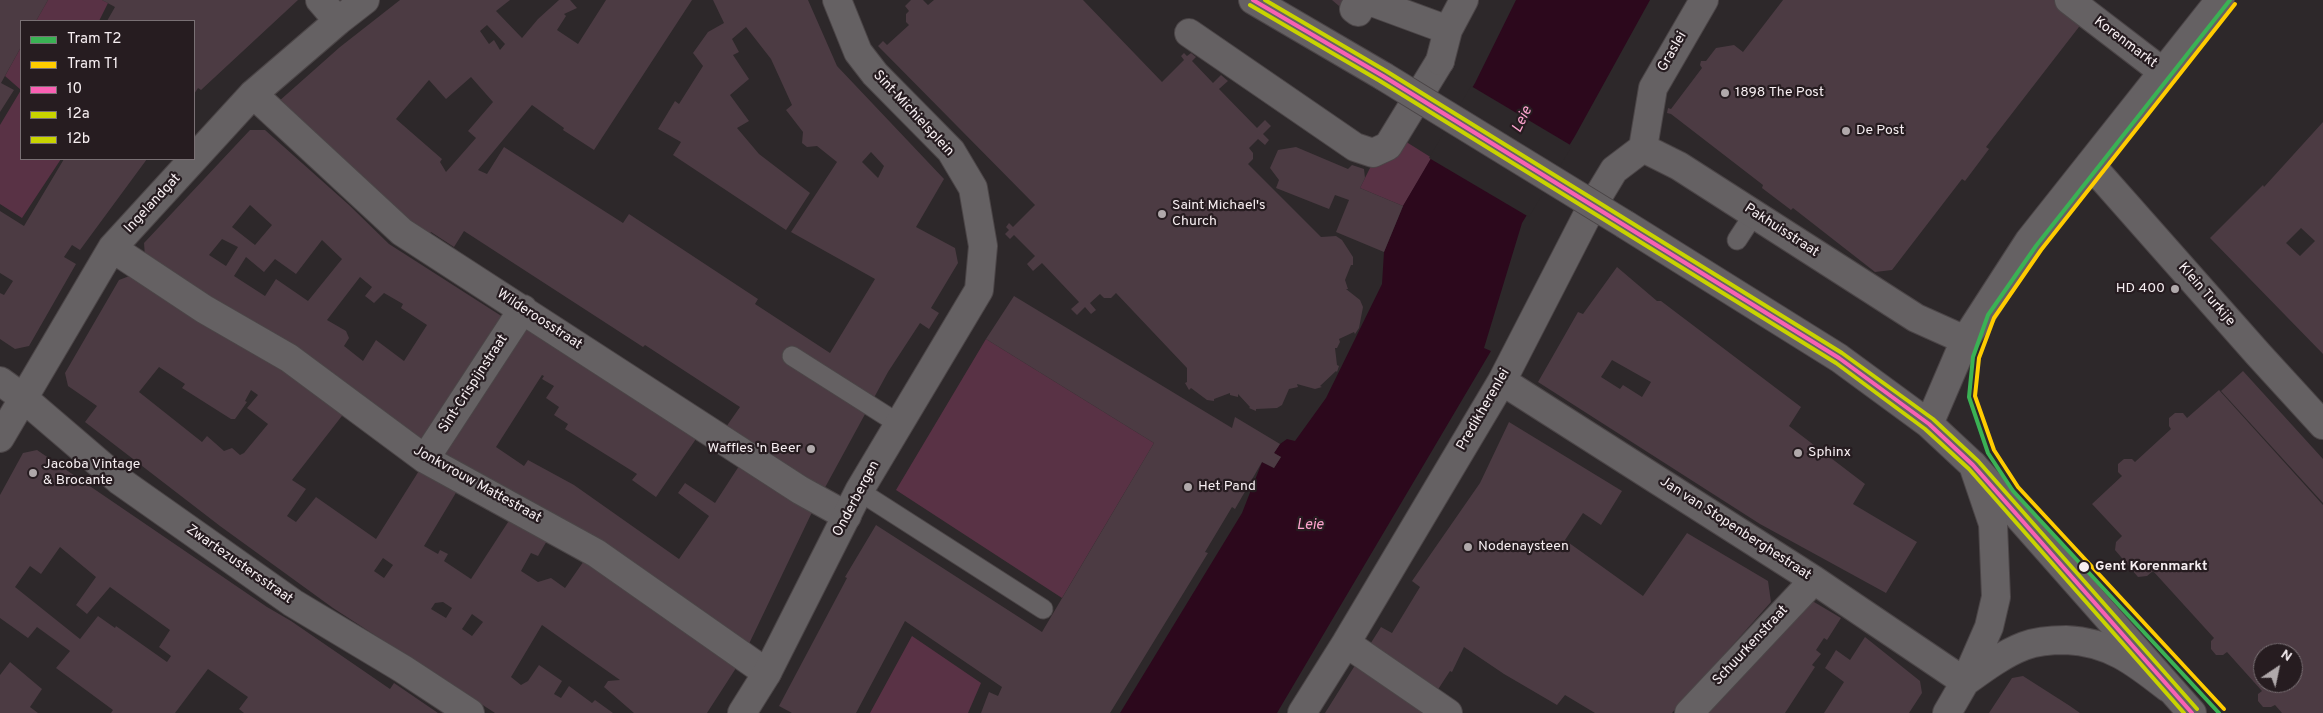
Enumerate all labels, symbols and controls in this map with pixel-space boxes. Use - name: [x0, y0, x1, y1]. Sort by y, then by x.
- street label: Korenmarkt: [2090, 14, 2160, 72]
- legend: [20, 20, 195, 160]
- street label: Graslei: [1655, 29, 1691, 75]
- text: Tram T2: [67, 30, 121, 49]
- text: Tram T1: [67, 55, 118, 74]
- street label: Sint-Michielsplein: [869, 68, 957, 160]
- text: 10: [67, 80, 82, 99]
- place label: 1898 The Post: [1735, 85, 1824, 101]
- marker: 1898 The Post: [1719, 87, 1731, 99]
- water label: Leie: [1509, 104, 1537, 136]
- text: 12a: [67, 105, 90, 124]
- place label: De Post: [1856, 123, 1904, 139]
- marker: De Post: [1840, 125, 1852, 137]
- text: 12b: [67, 130, 90, 149]
- street label: Ingelandgat: [121, 171, 185, 237]
- place label: Saint Michael's Church: [1172, 198, 1266, 230]
- street label: Pakhuisstraat: [1741, 201, 1821, 261]
- marker: Saint Michael's Church: [1156, 208, 1168, 220]
- street label: Klein Turkije: [2174, 260, 2238, 330]
- place label: HD 400: [2116, 281, 2165, 297]
- marker: HD 400: [2169, 283, 2181, 295]
- street label: Wilderoosstraat: [493, 286, 585, 354]
- street label: Sint-Crispijnstraat: [436, 332, 512, 436]
- street label: Predikherenlei: [1454, 366, 1514, 454]
- place label: Waffles 'n Beer: [707, 441, 801, 457]
- street label: Jonkvrouw Mattestraat: [410, 443, 544, 527]
- marker: Waffles 'n Beer: [805, 443, 817, 455]
- place label: Sphinx: [1808, 445, 1851, 461]
- marker: Sphinx: [1792, 447, 1804, 459]
- place label: Jacoba Vintage & Brocante: [43, 457, 140, 490]
- street label: Onderbergen: [830, 458, 884, 540]
- marker: Jacoba Vintage & Brocante: [27, 467, 39, 479]
- street label: Jan van Stopenberghestraat: [1656, 474, 1814, 584]
- place label: Het Pand: [1198, 479, 1256, 495]
- marker: Het Pand: [1182, 481, 1194, 493]
- water label: Leie: [1296, 517, 1324, 535]
- street label: Zwartezustersstraat: [182, 522, 296, 608]
- place label: Nodenaysteen: [1478, 539, 1569, 555]
- marker: Nodenaysteen: [1462, 541, 1474, 553]
- place label: Gent Korenmarkt: [2095, 559, 2207, 575]
- marker: Gent Korenmarkt: [2077, 560, 2091, 574]
- street label: Schuurkenstraat: [1710, 603, 1792, 689]
- north arrow: [2253, 643, 2303, 693]
- text: N: [2277, 646, 2295, 666]

